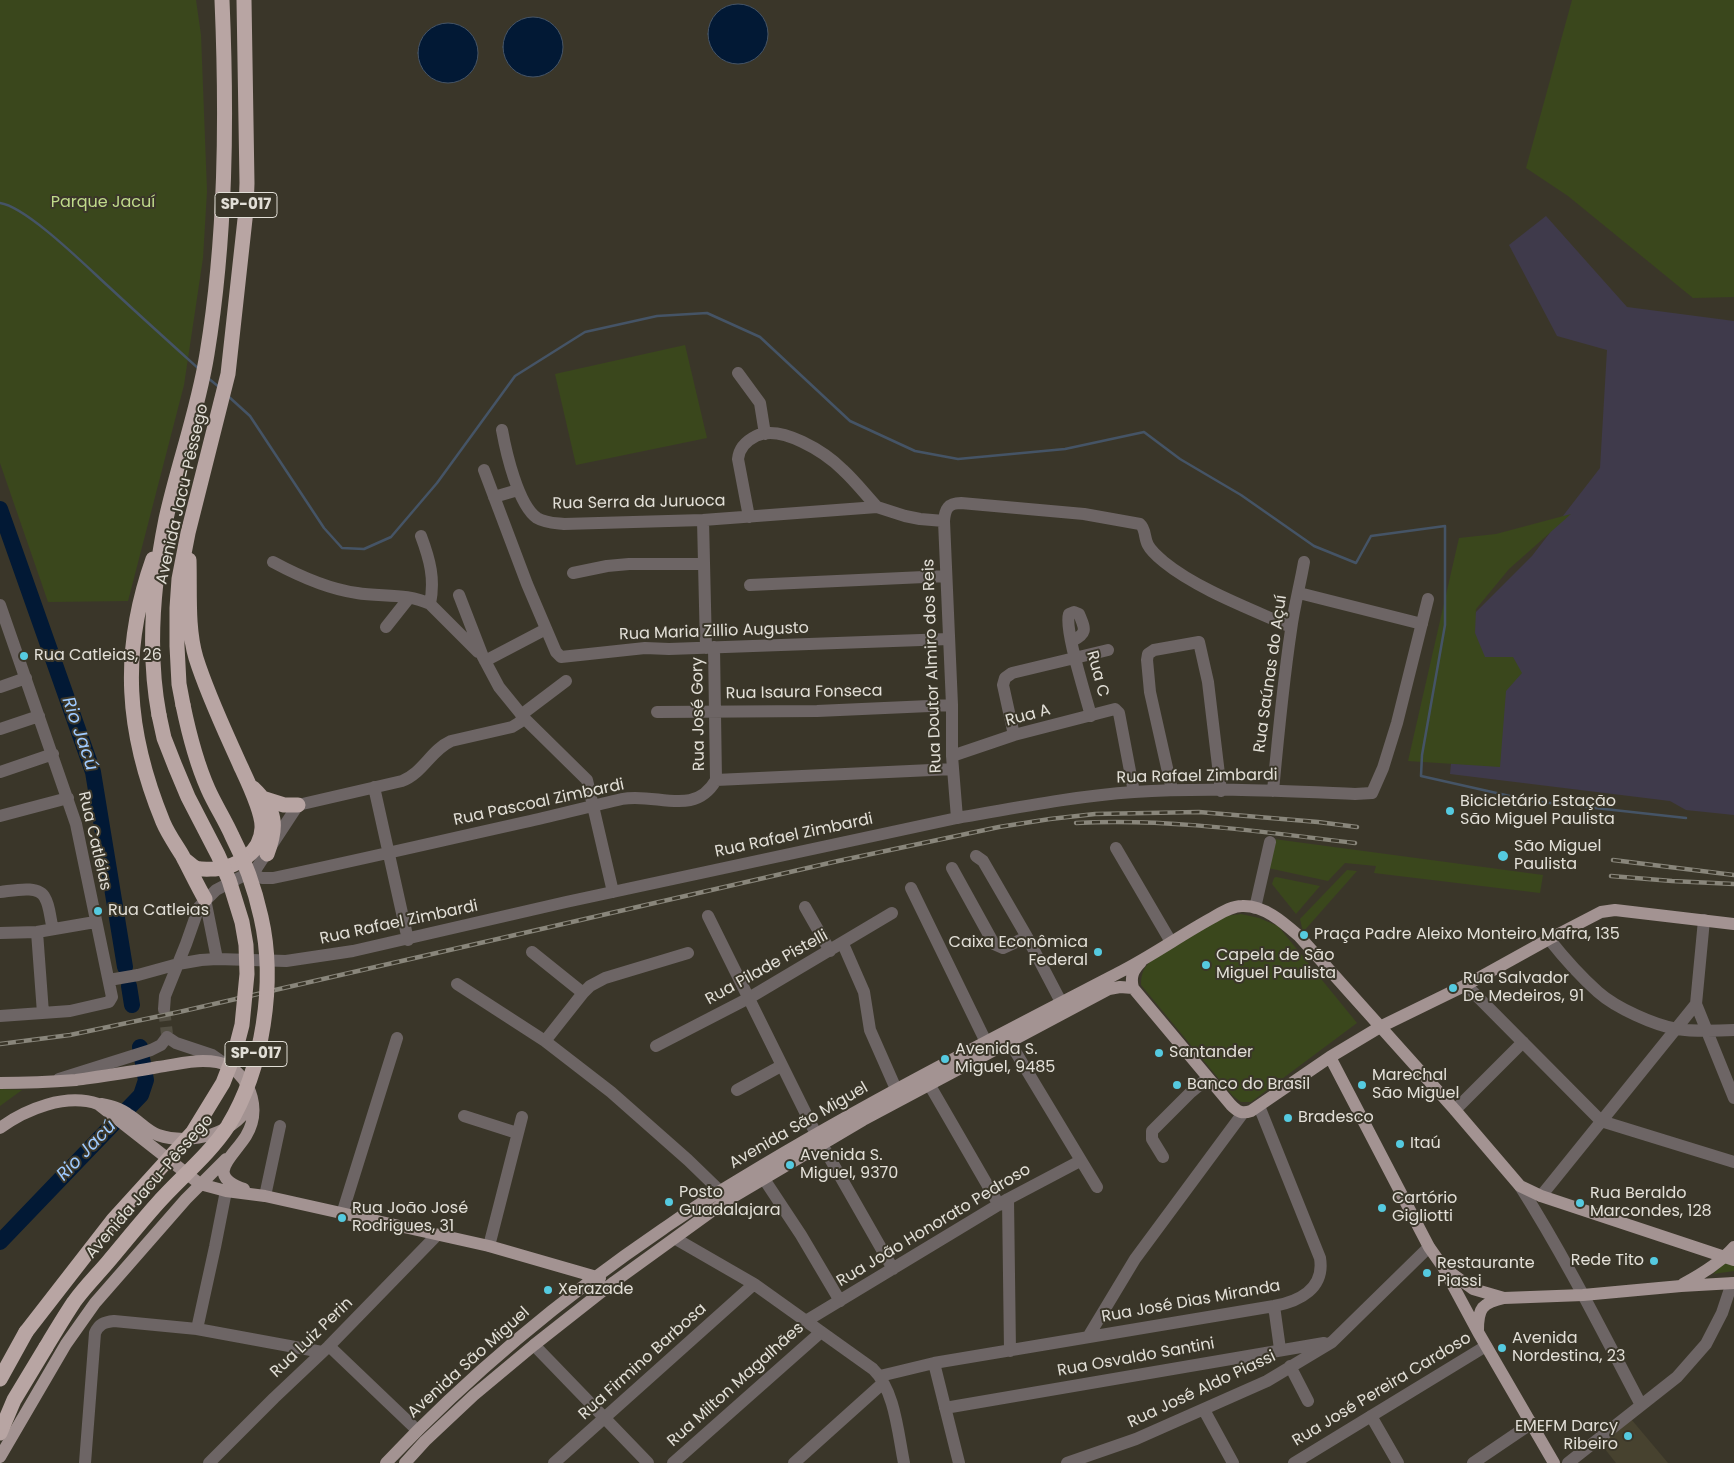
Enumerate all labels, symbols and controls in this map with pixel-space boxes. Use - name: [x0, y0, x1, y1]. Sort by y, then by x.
- road number: SP-017: [215, 192, 277, 218]
- park label: Parque Jacuí: [51, 193, 155, 213]
- street label: Avenida Jacu-Pêssego: [153, 402, 213, 586]
- street label: Rua Serra da Juruoca: [552, 492, 726, 514]
- street label: Rua Doutor Almiro dos Reis: [920, 559, 946, 773]
- street label: Rua Saúnas do Açuí: [1250, 594, 1292, 754]
- street label: Rua Maria Zillio Augusto: [619, 619, 809, 645]
- place label: Rua Catleias, 26: [34, 646, 162, 666]
- street label: Rua C: [1082, 649, 1112, 699]
- marker: Rua Catleias, 26: [18, 650, 30, 662]
- street label: Rua José Gory: [688, 657, 710, 771]
- street label: Rua Isaura Fonseca: [725, 682, 883, 704]
- water label: Rio Jacú: [56, 694, 102, 774]
- street label: Rua A: [1003, 701, 1053, 731]
- street label: Rua Rafael Zimbardi: [1116, 766, 1278, 788]
- street label: Rua Pascoal Zimbardi: [452, 776, 626, 830]
- street label: Rua Catléias: [73, 790, 115, 892]
- place label: Bicicletário Estação São Miguel Paulista: [1460, 792, 1616, 830]
- marker: Bicicletário Estação São Miguel Paulista: [1444, 805, 1456, 817]
- street label: Rua Rafael Zimbardi: [713, 810, 875, 862]
- place label: São Miguel Paulista: [1514, 837, 1601, 875]
- marker: São Miguel Paulista: [1496, 849, 1510, 863]
- street label: Rua Rafael Zimbardi: [318, 897, 480, 949]
- place label: Rua Catleias: [108, 901, 209, 921]
- marker: Rua Catleias: [92, 905, 104, 917]
- place label: Praça Padre Aleixo Monteiro Mafra, 135: [1314, 925, 1620, 945]
- street label: Rua Pilade Pistelli: [702, 926, 832, 1010]
- marker: Praça Padre Aleixo Monteiro Mafra, 135: [1298, 929, 1310, 941]
- place label: Caixa Econômica Federal: [949, 933, 1088, 971]
- marker: Caixa Econômica Federal: [1092, 946, 1104, 958]
- place label: Capela de São Miguel Paulista: [1216, 946, 1336, 984]
- marker: Capela de São Miguel Paulista: [1200, 959, 1212, 971]
- place label: Rua Salvador De Medeiros, 91: [1463, 969, 1584, 1007]
- marker: Rua Salvador De Medeiros, 91: [1447, 982, 1459, 994]
- place label: Avenida S. Miguel, 9485: [955, 1040, 1055, 1078]
- road number: SP-017: [225, 1042, 287, 1066]
- place label: Santander: [1169, 1043, 1253, 1063]
- marker: Santander: [1153, 1047, 1165, 1059]
- marker: Avenida S. Miguel, 9485: [939, 1053, 951, 1065]
- place label: Marechal São Miguel: [1372, 1066, 1459, 1104]
- place label: Banco do Brasil: [1187, 1075, 1310, 1095]
- street label: Avenida São Miguel: [726, 1078, 872, 1174]
- marker: Banco do Brasil: [1171, 1079, 1183, 1091]
- marker: Marechal São Miguel: [1356, 1079, 1368, 1091]
- place label: Bradesco: [1298, 1108, 1374, 1128]
- street label: Avenida Jacu-Pêssego: [82, 1111, 218, 1263]
- marker: Bradesco: [1282, 1112, 1294, 1124]
- water label: Rio Jacú: [53, 1116, 121, 1186]
- place label: Itaú: [1410, 1134, 1441, 1154]
- marker: Itaú: [1394, 1138, 1406, 1150]
- place label: Avenida S. Miguel, 9370: [800, 1146, 898, 1184]
- marker: Avenida S. Miguel, 9370: [784, 1159, 796, 1171]
- street label: Rua João Honorato Pedroso: [834, 1160, 1034, 1292]
- place label: Posto Guadalajara: [679, 1183, 780, 1221]
- place label: Rua Beraldo Marcondes, 128: [1590, 1184, 1712, 1222]
- place label: Cartório Gigliotti: [1392, 1189, 1457, 1227]
- marker: Posto Guadalajara: [663, 1196, 675, 1208]
- marker: Rua Beraldo Marcondes, 128: [1574, 1197, 1586, 1209]
- place label: Rua João José Rodrigues, 31: [352, 1199, 468, 1237]
- marker: Cartório Gigliotti: [1376, 1202, 1388, 1214]
- marker: Rua João José Rodrigues, 31: [336, 1212, 348, 1224]
- place label: Rede Tito: [1571, 1251, 1644, 1271]
- place label: Restaurante Piassi: [1437, 1254, 1535, 1292]
- marker: Rede Tito: [1648, 1255, 1660, 1267]
- marker: Restaurante Piassi: [1421, 1267, 1433, 1279]
- street label: Rua José Dias Miranda: [1100, 1277, 1282, 1327]
- place label: Xerazade: [558, 1280, 633, 1300]
- marker: Xerazade: [542, 1284, 554, 1296]
- street label: Rua Luiz Perin: [267, 1294, 357, 1382]
- street label: Rua Firmino Barbosa: [575, 1300, 711, 1424]
- street label: Avenida São Miguel: [404, 1303, 534, 1423]
- street label: Rua Milton Magalhães: [664, 1319, 808, 1451]
- street label: Rua José Pereira Cardoso: [1289, 1329, 1475, 1451]
- place label: Avenida Nordestina, 23: [1512, 1329, 1625, 1367]
- street label: Rua Osvaldo Santini: [1056, 1335, 1216, 1381]
- marker: Avenida Nordestina, 23: [1496, 1342, 1508, 1354]
- street label: Rua José Aldo Piassi: [1125, 1347, 1279, 1433]
- place label: EMEFM Darcy Ribeiro: [1515, 1417, 1618, 1455]
- marker: EMEFM Darcy Ribeiro: [1622, 1430, 1634, 1442]

